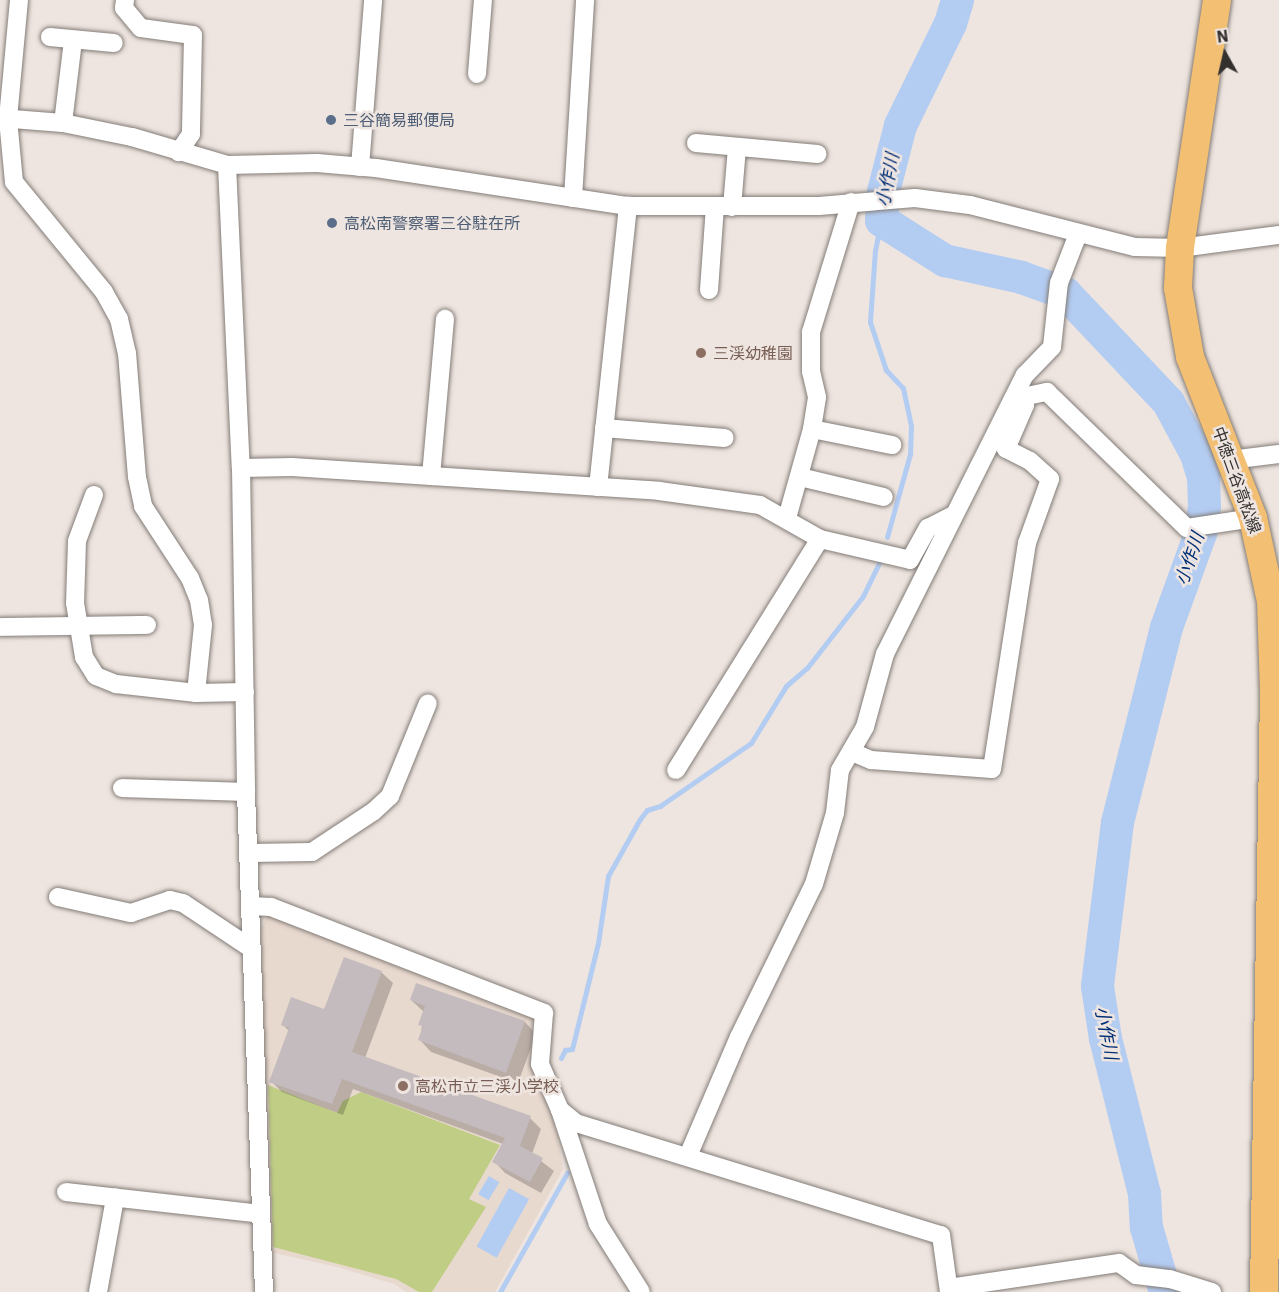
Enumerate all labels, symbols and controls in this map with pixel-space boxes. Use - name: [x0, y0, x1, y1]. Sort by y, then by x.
- north arrow: [1195, 24, 1255, 84]
- text: N: [1215, 25, 1230, 47]
- place label: 三谷簡易郵便局: [343, 110, 455, 130]
- marker: 三谷簡易郵便局: [324, 113, 338, 127]
- water label: 小作川: [872, 151, 904, 209]
- place label: 高松南警察署三谷駐在所: [344, 213, 520, 233]
- marker: 高松南警察署三谷駐在所: [325, 216, 339, 230]
- place label: 三渓幼稚園: [713, 343, 793, 363]
- marker: 三渓幼稚園: [694, 346, 708, 360]
- street label: 中徳三谷高松線: [1209, 424, 1265, 536]
- water label: 小作川: [1171, 530, 1209, 588]
- water label: 小作川: [1090, 1004, 1122, 1062]
- place label: 高松市立三渓小学校: [415, 1076, 559, 1096]
- marker: 高松市立三渓小学校: [396, 1079, 410, 1093]

